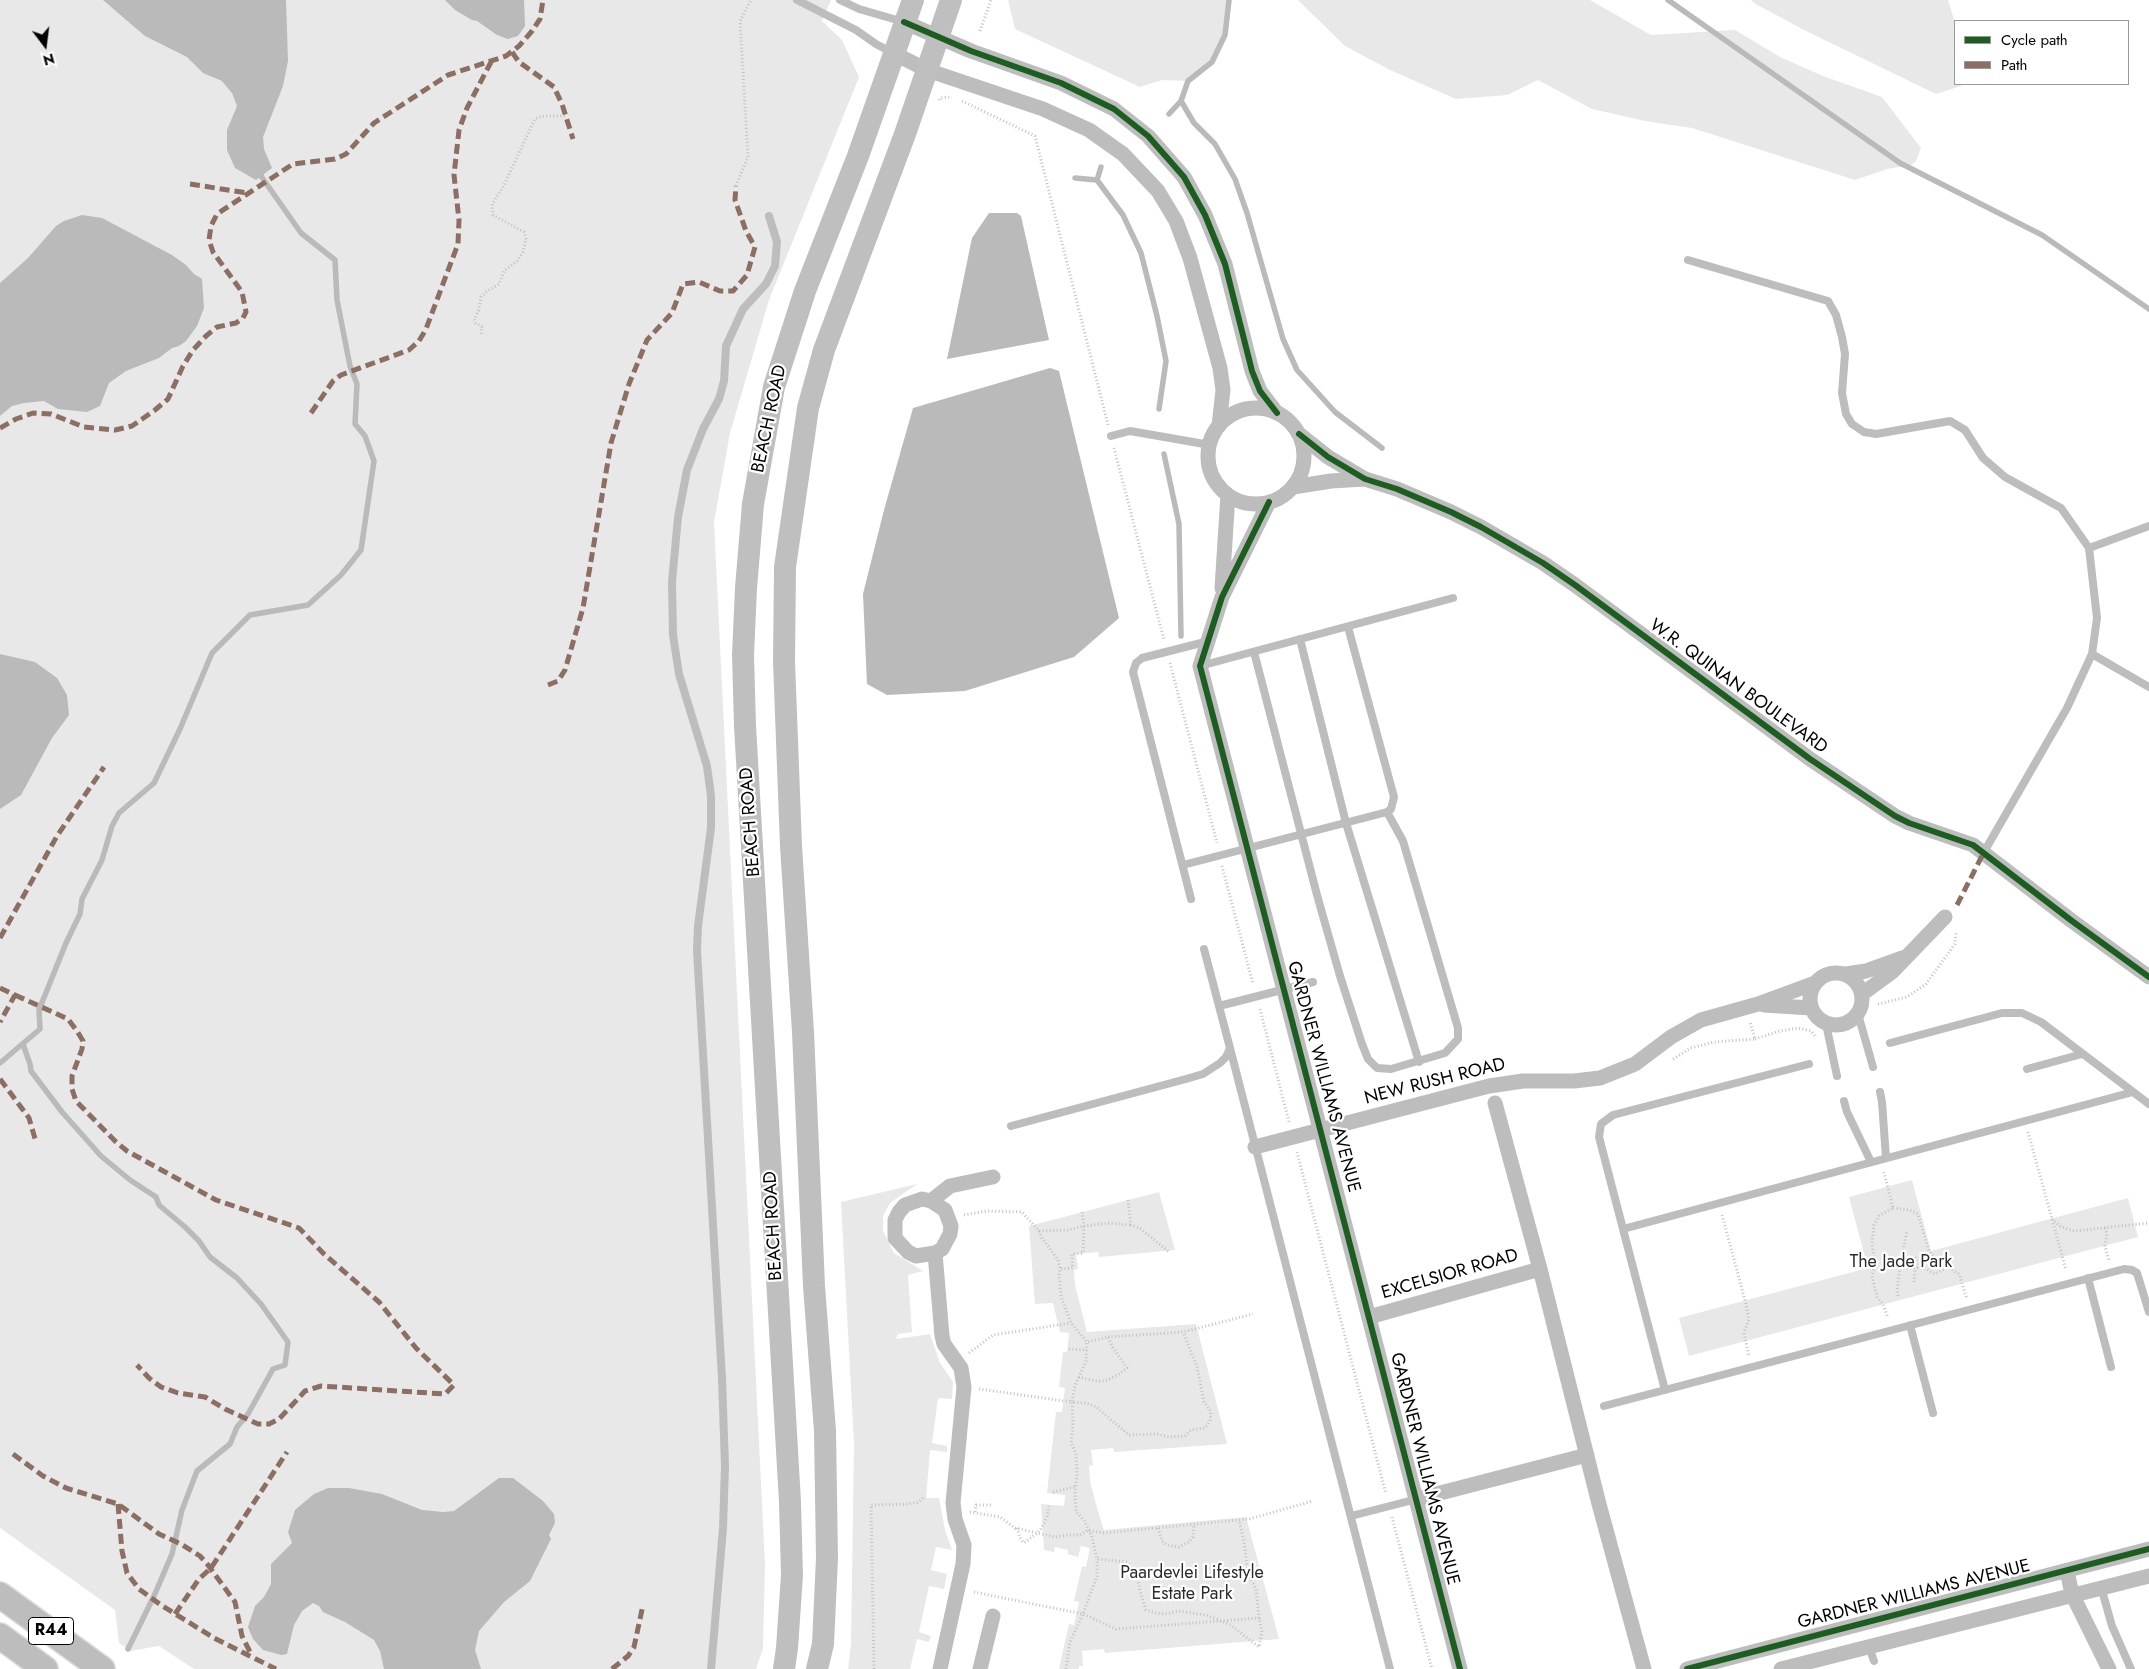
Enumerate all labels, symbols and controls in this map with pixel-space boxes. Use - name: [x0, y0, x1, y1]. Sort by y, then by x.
- north arrow: [20, 20, 70, 70]
- legend: [1954, 20, 2129, 85]
- text: Cycle path: [2001, 29, 2068, 51]
- text: N: [41, 48, 57, 71]
- text: Path: [2001, 54, 2027, 76]
- street label: BEACH ROAD: [748, 363, 792, 475]
- street label: W.R. QUINAN BOULEVARD: [1645, 615, 1831, 759]
- street label: BEACH ROAD: [736, 766, 766, 878]
- street label: GARDNER WILLIAMS AVENUE: [1282, 959, 1364, 1195]
- street label: NEW RUSH ROAD: [1362, 1054, 1508, 1110]
- street label: BEACH ROAD: [760, 1171, 788, 1281]
- street label: EXCELSIOR ROAD: [1379, 1245, 1521, 1305]
- park label: The Jade Park: [1850, 1252, 1952, 1274]
- street label: GARDNER WILLIAMS AVENUE: [1385, 1351, 1463, 1587]
- street label: GARDNER WILLIAMS AVENUE: [1796, 1556, 2032, 1634]
- park label: Paardevlei Lifestyle Estate Park: [1120, 1563, 1264, 1606]
- road number: R44: [28, 1618, 74, 1644]

